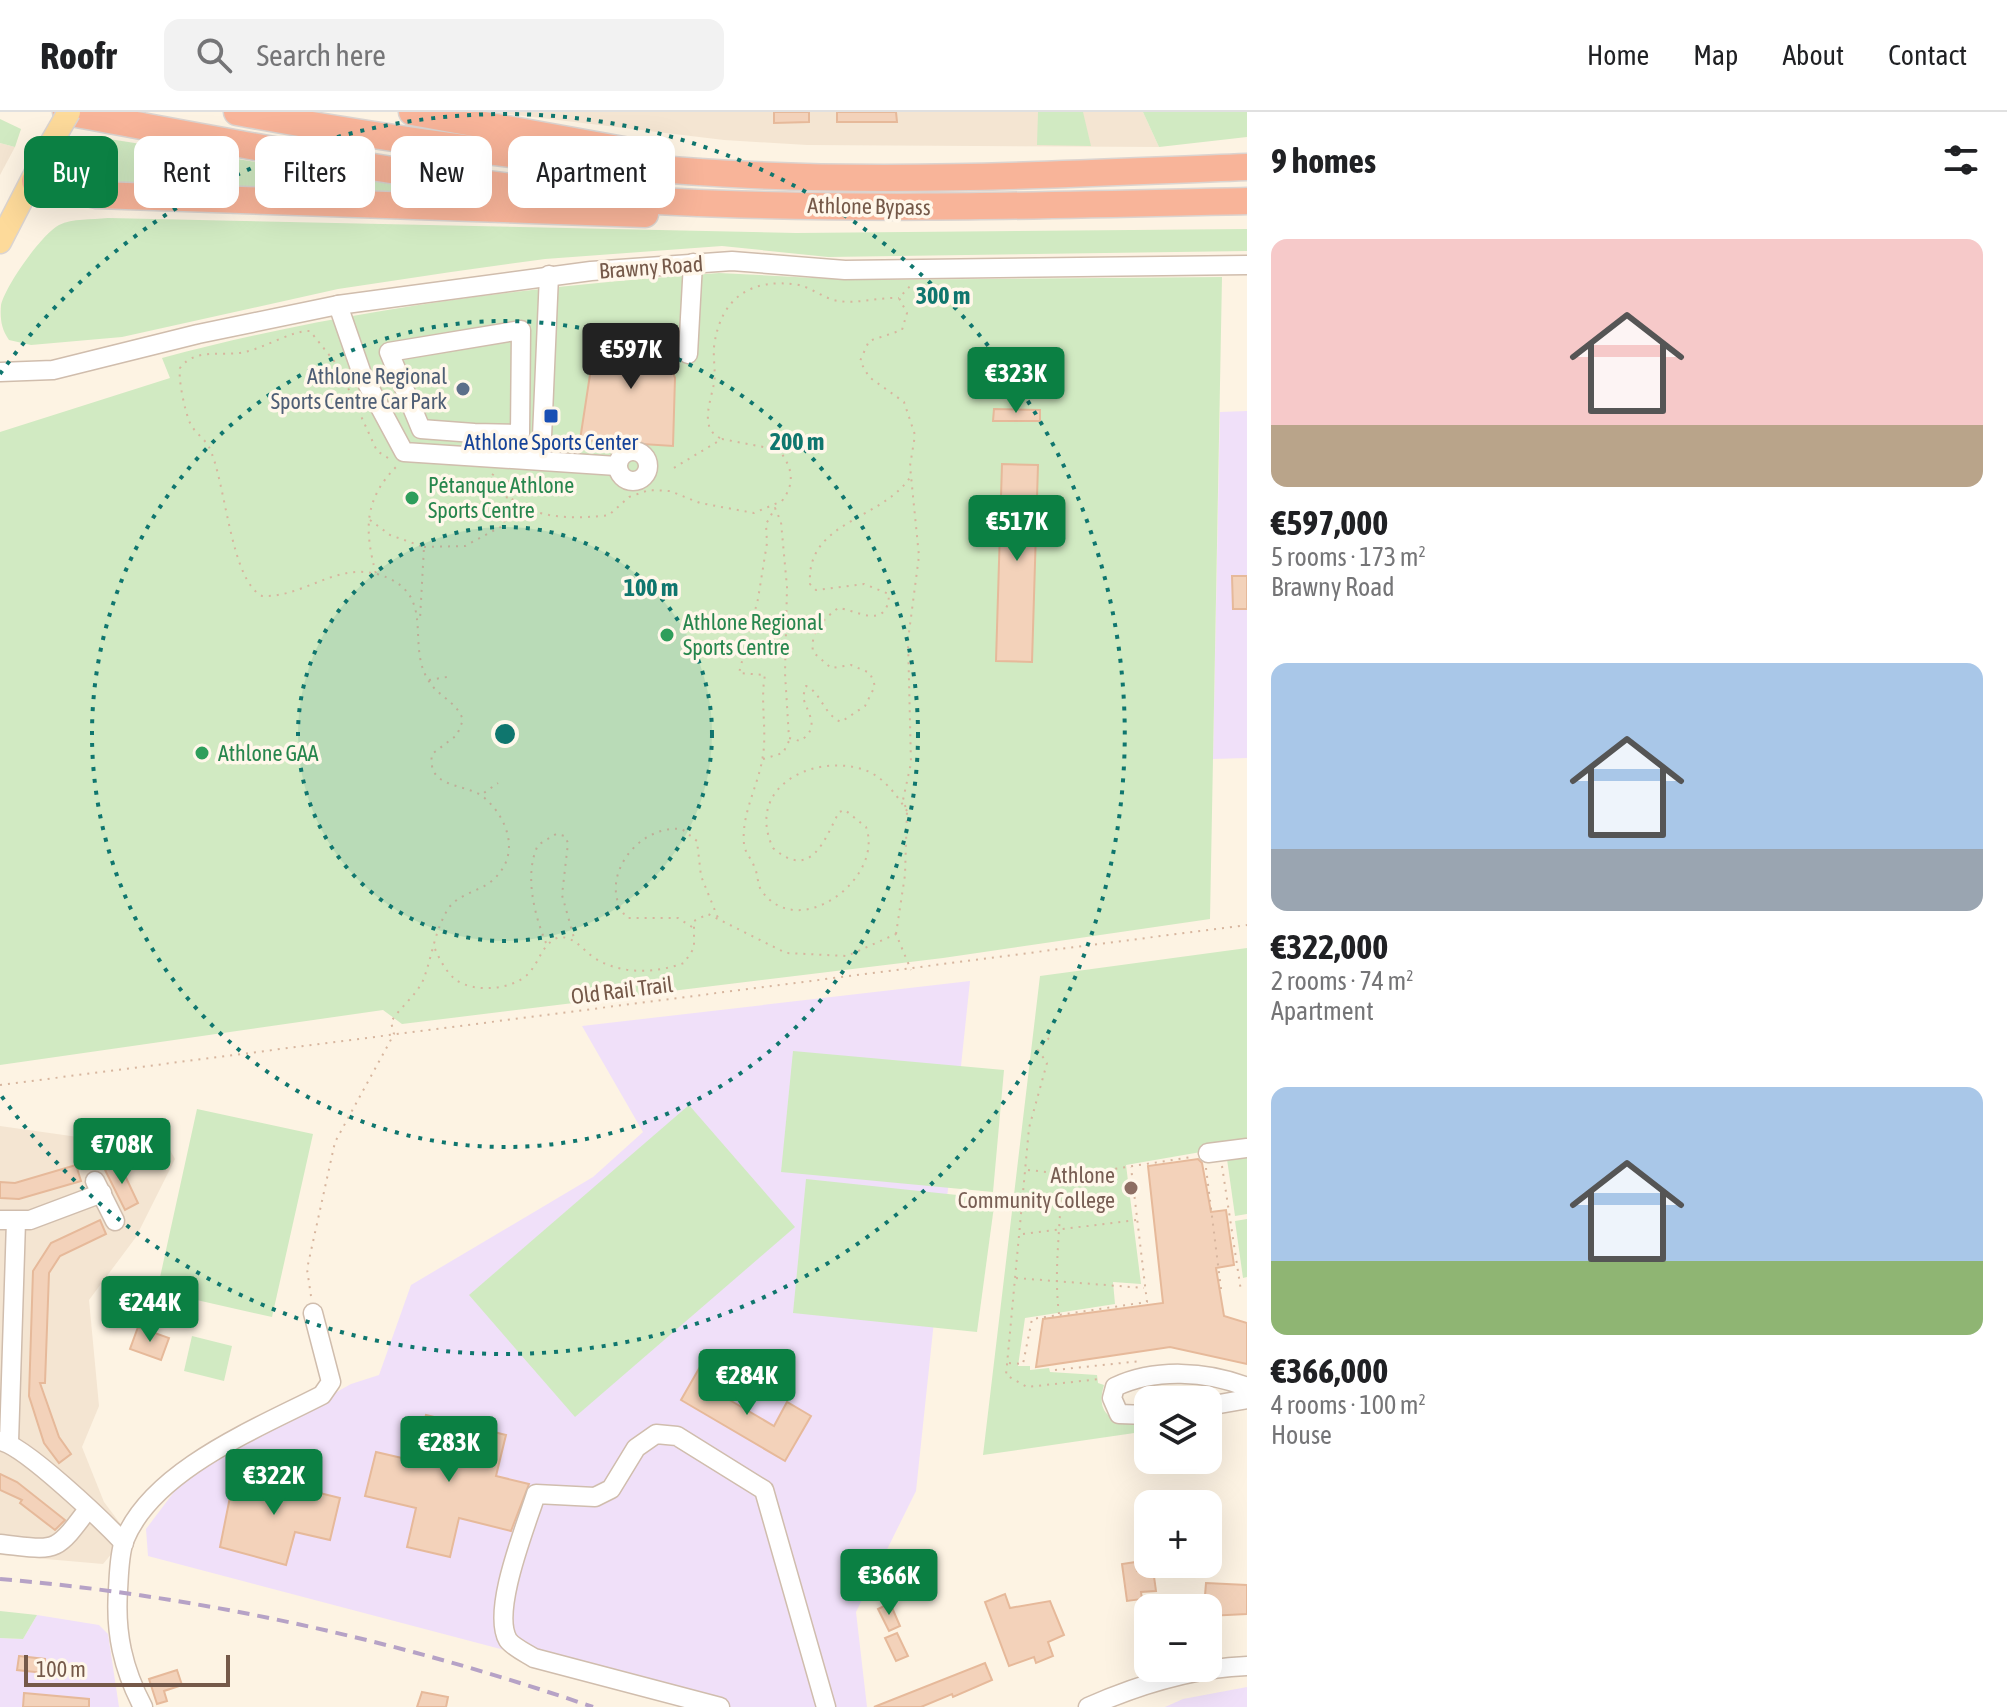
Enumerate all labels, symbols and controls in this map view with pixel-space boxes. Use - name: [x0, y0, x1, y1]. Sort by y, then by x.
- search box: [164, 19, 724, 91]
- icon: search: [192, 33, 236, 77]
- text: Roofr: [40, 34, 116, 77]
- text: Search here: [256, 38, 386, 72]
- text: Home: [1587, 39, 1649, 71]
- text: Map: [1693, 39, 1738, 71]
- text: About: [1782, 39, 1844, 71]
- text: Contact: [1888, 39, 1967, 71]
- chip: Buy: [24, 136, 118, 208]
- chip: Rent: [134, 136, 239, 208]
- chip: Filters: [255, 136, 375, 208]
- chip: New: [391, 136, 492, 208]
- chip: Apartment: [508, 136, 675, 208]
- icon: filters: [1939, 138, 1983, 182]
- text: 9 homes: [1271, 141, 1376, 180]
- street label: Athlone Bypass: [807, 192, 931, 220]
- street label: Brawny Road: [598, 250, 704, 284]
- text: 300 m: [916, 282, 970, 309]
- icon: home: [1555, 291, 1699, 435]
- pin: €597K: [575, 323, 687, 391]
- text: €597K: [600, 334, 662, 364]
- pin: €323K: [960, 347, 1072, 415]
- text: €323K: [985, 358, 1047, 388]
- place label: Athlone Regional Sports Centre Car Park: [271, 363, 447, 414]
- marker: Athlone Regional Sports Centre Car Park: [454, 380, 472, 398]
- marker: Athlone Sports Center: [542, 407, 560, 425]
- text: 200 m: [770, 428, 824, 455]
- place label: Athlone Sports Center: [464, 429, 638, 455]
- place label: Pétanque Athlone Sports Centre: [428, 472, 574, 523]
- marker: Pétanque Athlone Sports Centre: [403, 489, 421, 507]
- pin: €517K: [961, 495, 1073, 563]
- text: €597,000: [1271, 503, 1388, 542]
- text: €517K: [986, 506, 1048, 536]
- text: 5 rooms · 173 m²: [1271, 542, 1426, 572]
- text: Brawny Road: [1271, 572, 1395, 602]
- text: 100 m: [624, 574, 678, 601]
- place label: Athlone Regional Sports Centre: [683, 609, 823, 660]
- marker: Athlone Regional Sports Centre: [658, 626, 676, 644]
- icon: home: [1555, 715, 1699, 859]
- centre of rings: [491, 720, 519, 748]
- place label: Athlone GAA: [218, 740, 319, 766]
- marker: Athlone GAA: [193, 744, 211, 762]
- text: €322,000: [1271, 927, 1388, 966]
- text: 2 rooms · 74 m²: [1271, 966, 1413, 996]
- street label: Old Rail Trail: [570, 971, 675, 1009]
- text: Apartment: [1271, 996, 1374, 1026]
- pin: €708K: [66, 1118, 178, 1186]
- text: €708K: [91, 1129, 153, 1159]
- icon: home: [1555, 1139, 1699, 1283]
- place label: Athlone Community College: [958, 1162, 1115, 1213]
- marker: Athlone Community College: [1122, 1179, 1140, 1197]
- pin: €244K: [94, 1276, 206, 1344]
- text: €244K: [119, 1287, 181, 1317]
- pin: €284K: [691, 1349, 803, 1417]
- text: €366,000: [1271, 1351, 1388, 1390]
- text: €284K: [716, 1360, 778, 1390]
- map controls: [1134, 1386, 1222, 1682]
- button: layers: [1134, 1386, 1222, 1474]
- text: 4 rooms · 100 m²: [1271, 1390, 1426, 1420]
- pin: €283K: [393, 1416, 505, 1484]
- text: House: [1271, 1420, 1332, 1450]
- text: €283K: [418, 1427, 480, 1457]
- pin: €322K: [218, 1449, 330, 1517]
- text: €322K: [243, 1460, 305, 1490]
- button: +: [1134, 1490, 1222, 1578]
- pin: €366K: [833, 1549, 945, 1617]
- text: €366K: [858, 1560, 920, 1590]
- button: −: [1134, 1594, 1222, 1682]
- scale bar: [24, 1651, 230, 1687]
- text: 100 m: [36, 1656, 86, 1682]

